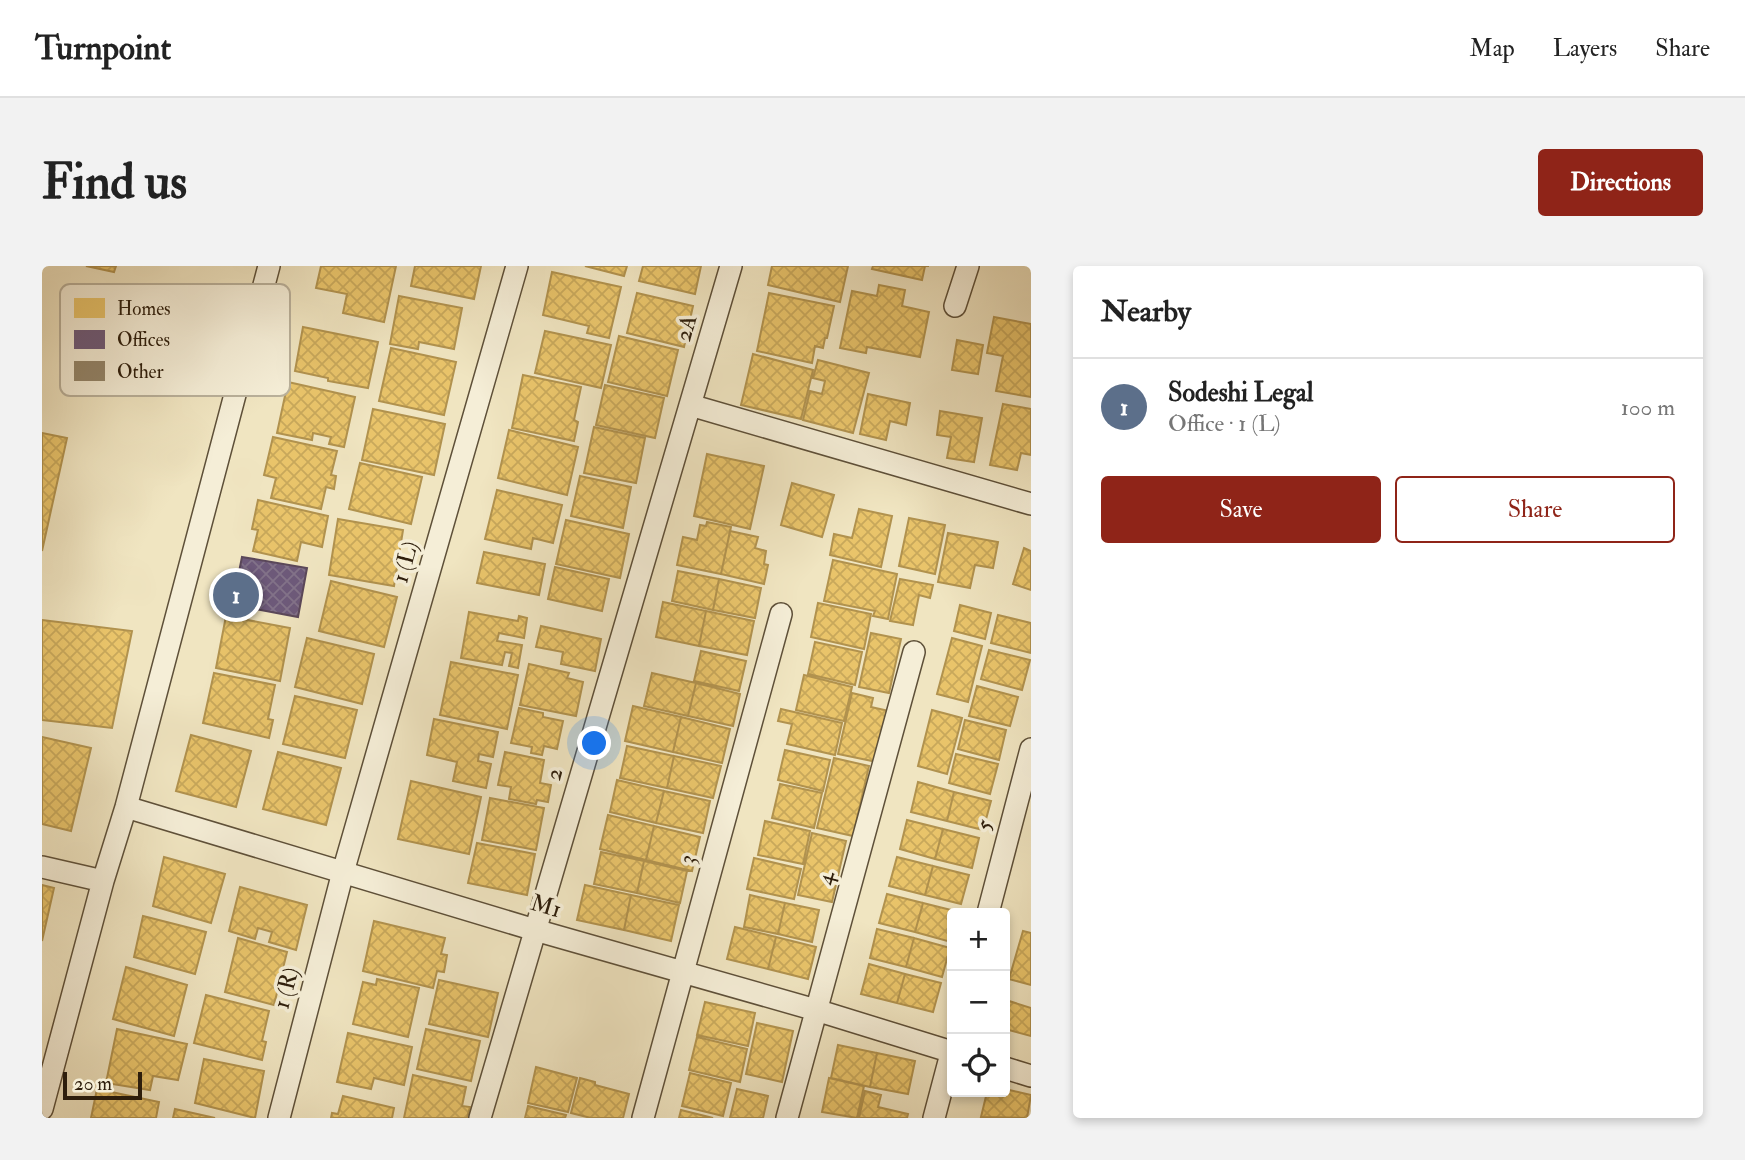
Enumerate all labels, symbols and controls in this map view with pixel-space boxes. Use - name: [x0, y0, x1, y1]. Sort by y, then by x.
- text: Turnpoint: [35, 28, 171, 69]
- text: Map: [1470, 33, 1515, 64]
- text: Layers: [1553, 33, 1617, 64]
- text: Share: [1655, 33, 1710, 64]
- button: Directions: [1538, 149, 1703, 216]
- text: Find us: [42, 152, 187, 213]
- legend: [60, 284, 290, 396]
- text: Nearby: [1101, 293, 1191, 330]
- text: Homes: [117, 297, 171, 321]
- street label: 2A: [668, 311, 704, 345]
- text: Offices: [117, 328, 170, 352]
- text: Other: [117, 360, 164, 384]
- text: Sodeshi Legal: [1168, 377, 1313, 409]
- text: 1: [1120, 393, 1128, 422]
- text: 100 m: [1621, 393, 1675, 422]
- text: Office · 1 (L): [1168, 409, 1281, 438]
- button: Save: [1101, 476, 1381, 543]
- button: Share: [1395, 476, 1675, 543]
- street label: 1 (L): [385, 538, 425, 586]
- pin: 1: [213, 569, 259, 621]
- your location: [577, 726, 611, 760]
- street label: 2: [538, 764, 570, 784]
- street label: 5: [969, 816, 999, 834]
- street label: 3: [672, 851, 702, 867]
- street label: 4: [809, 867, 841, 888]
- street label: M1: [527, 888, 565, 924]
- map controls: [947, 908, 1010, 1097]
- button: +: [947, 908, 1010, 971]
- street label: 1 (R): [267, 964, 305, 1012]
- button: −: [947, 971, 1010, 1034]
- button: locate: [947, 1034, 1010, 1097]
- scale bar: [63, 1069, 142, 1101]
- text: 20 m: [74, 1072, 112, 1096]

